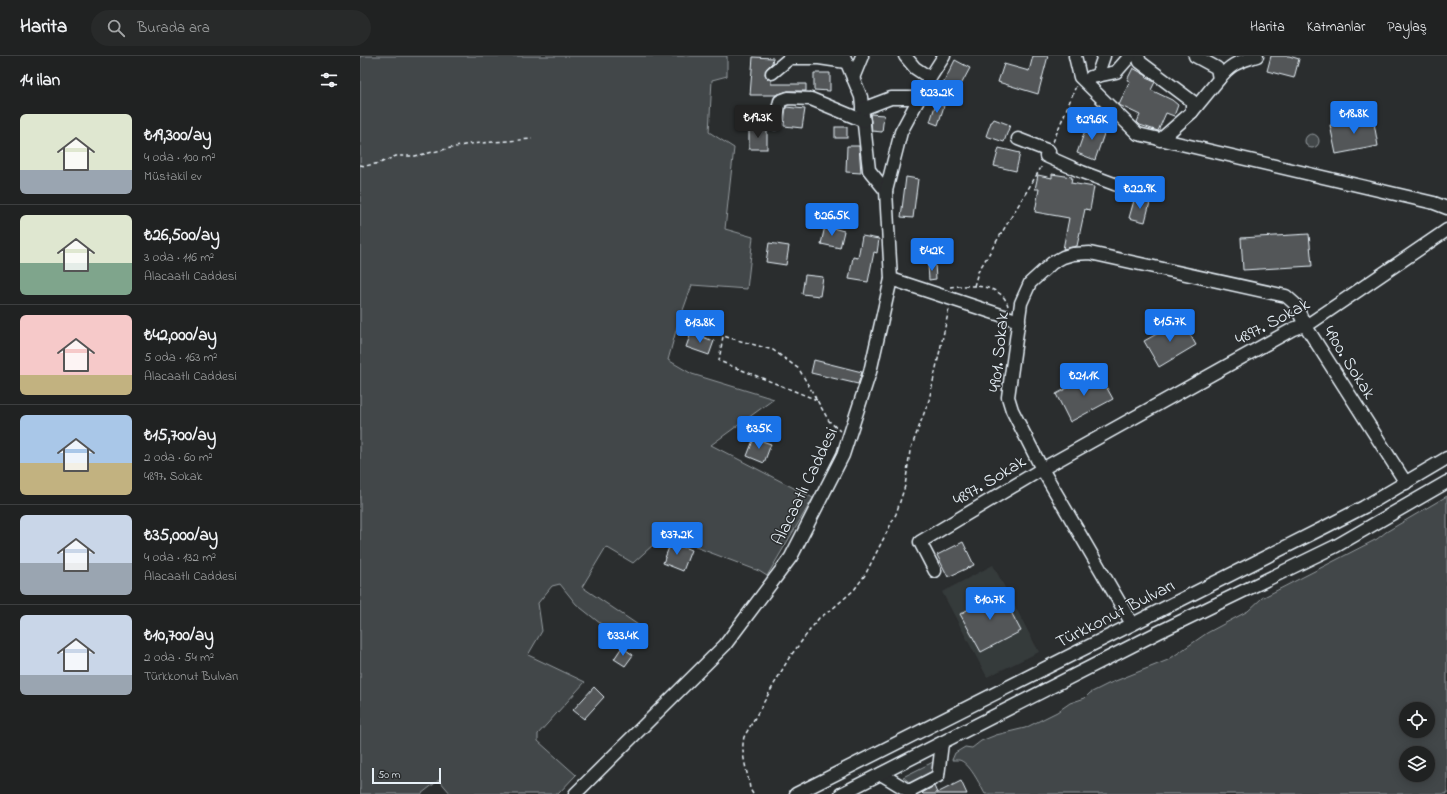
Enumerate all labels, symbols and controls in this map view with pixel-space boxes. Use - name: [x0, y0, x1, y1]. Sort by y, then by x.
- search box: [91, 10, 371, 46]
- text: Harita: [20, 14, 67, 41]
- icon: search: [105, 17, 127, 39]
- text: Burada ara: [137, 17, 210, 39]
- text: Harita: [1250, 17, 1285, 38]
- text: Katmanlar: [1307, 17, 1365, 38]
- text: Paylaş: [1387, 17, 1427, 38]
- text: 14 ilan: [20, 68, 60, 93]
- icon: filters: [318, 69, 340, 91]
- pin: ₺23.2K: [904, 80, 970, 114]
- text: ₺23.2K: [920, 83, 954, 102]
- pin: ₺18.8K: [1321, 101, 1387, 135]
- text: ₺18.8K: [1339, 104, 1369, 123]
- pin: ₺19.3K: [725, 105, 791, 139]
- pin: ₺29.6K: [1059, 107, 1125, 141]
- text: ₺19.3K: [744, 108, 772, 127]
- text: ₺29.6K: [1076, 110, 1108, 129]
- text: ₺19,300/ay: [144, 123, 212, 148]
- icon: home: [52, 130, 100, 178]
- text: 4 oda · 100 m²: [144, 148, 216, 167]
- text: Müstakil ev: [144, 167, 202, 186]
- pin: ₺22.9K: [1107, 176, 1173, 210]
- text: ₺22.9K: [1124, 179, 1156, 198]
- pin: ₺26.5K: [799, 203, 865, 237]
- text: ₺26.5K: [814, 206, 850, 225]
- text: ₺26,500/ay: [144, 223, 220, 248]
- icon: home: [52, 231, 100, 279]
- pin: ₺42K: [908, 238, 956, 272]
- text: ₺42K: [920, 241, 944, 260]
- text: 3 oda · 116 m²: [144, 248, 214, 267]
- text: Alacaatlı Caddesi: [144, 267, 237, 286]
- street label: 4897. Sokak: [1231, 292, 1315, 353]
- pin: ₺15.7K: [1137, 309, 1203, 343]
- pin: ₺13.8K: [667, 310, 733, 344]
- street label: 4901. Sokak: [983, 311, 1017, 394]
- text: ₺15.7K: [1154, 312, 1186, 331]
- text: ₺13.8K: [685, 313, 715, 332]
- street label: 4900. Sokak: [1315, 321, 1381, 405]
- text: ₺42,000/ay: [144, 323, 217, 348]
- icon: home: [52, 331, 100, 379]
- text: 5 oda · 163 m²: [144, 348, 217, 367]
- pin: ₺21.1K: [1051, 363, 1117, 397]
- text: ₺21.1K: [1069, 366, 1099, 385]
- text: Alacaatlı Caddesi: [144, 367, 237, 386]
- pin: ₺35K: [735, 416, 783, 450]
- text: ₺35K: [746, 419, 772, 438]
- text: ₺15,700/ay: [144, 423, 216, 448]
- street label: Alacaatlı Caddesi: [766, 423, 846, 550]
- icon: home: [52, 431, 100, 479]
- text: 2 oda · 60 m²: [144, 448, 213, 467]
- street label: 4897. Sokak: [949, 450, 1032, 514]
- text: 4897. Sokak: [144, 467, 203, 486]
- pin: ₺37.2K: [644, 522, 710, 556]
- text: ₺35,000/ay: [144, 523, 218, 548]
- text: ₺37.2K: [661, 525, 693, 544]
- icon: home: [52, 531, 100, 579]
- text: 4 oda · 132 m²: [144, 548, 216, 567]
- text: Alacaatlı Caddesi: [144, 567, 237, 586]
- street label: Türkkonut Bulvarı: [1052, 574, 1180, 656]
- pin: ₺10.7K: [957, 587, 1023, 621]
- text: ₺10.7K: [975, 590, 1005, 609]
- text: ₺10,700/ay: [144, 623, 214, 648]
- pin: ₺33.4K: [590, 623, 656, 657]
- text: ₺33.4K: [607, 626, 639, 645]
- icon: home: [52, 631, 100, 679]
- text: 2 oda · 54 m²: [144, 648, 214, 667]
- text: Türkkonut Bulvarı: [144, 667, 238, 686]
- map controls: [1399, 702, 1435, 782]
- button: locate: [1399, 702, 1435, 738]
- button: layers: [1399, 746, 1435, 782]
- scale bar: [372, 766, 441, 785]
- text: 50 m: [378, 767, 400, 783]

